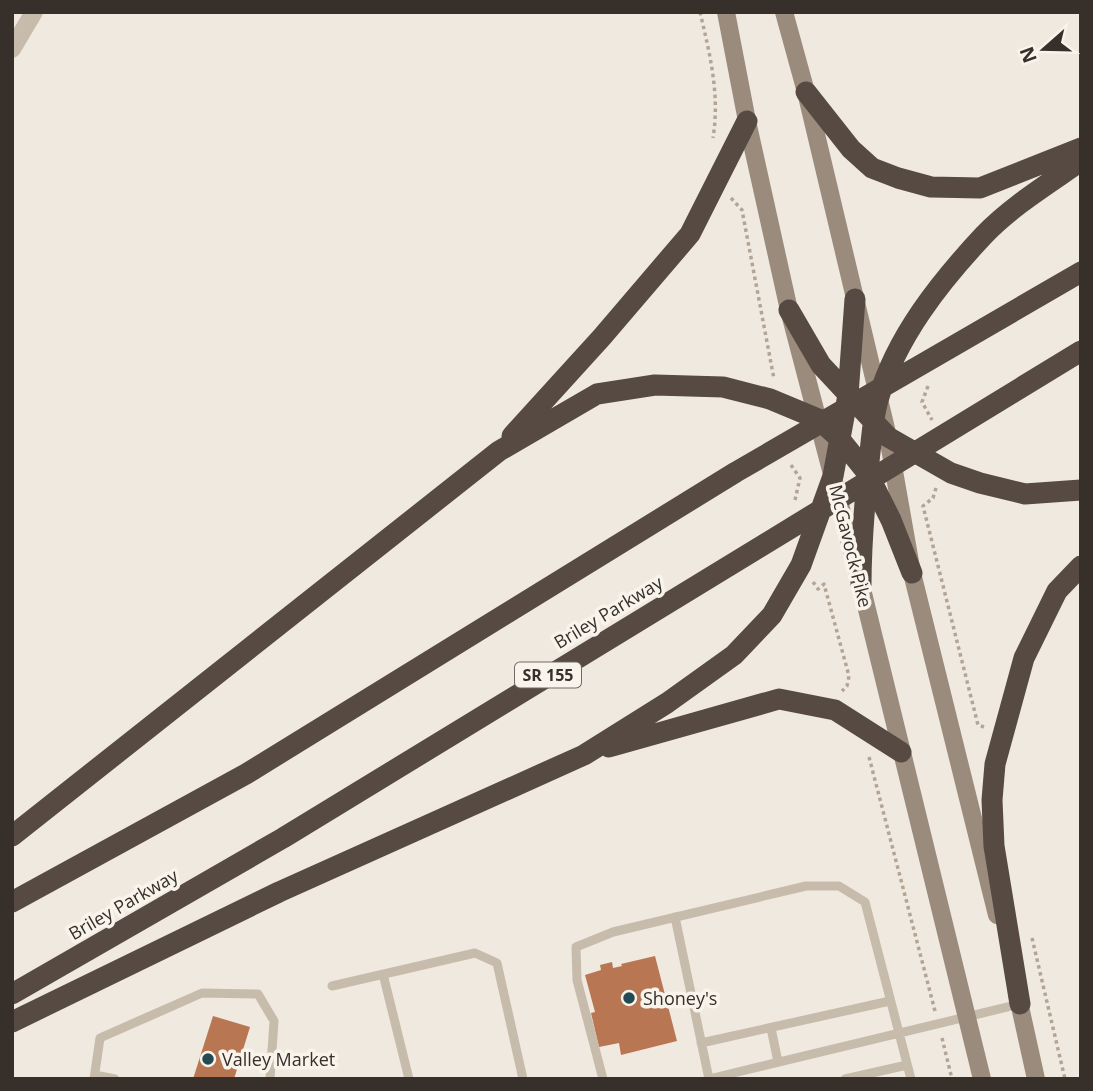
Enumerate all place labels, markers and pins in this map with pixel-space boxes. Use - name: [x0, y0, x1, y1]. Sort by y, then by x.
- place label: Shoney's: [643, 986, 717, 1010]
- marker: Shoney's: [621, 990, 637, 1006]
- place label: Valley Market: [222, 1047, 335, 1071]
- marker: Valley Market: [200, 1051, 216, 1067]

